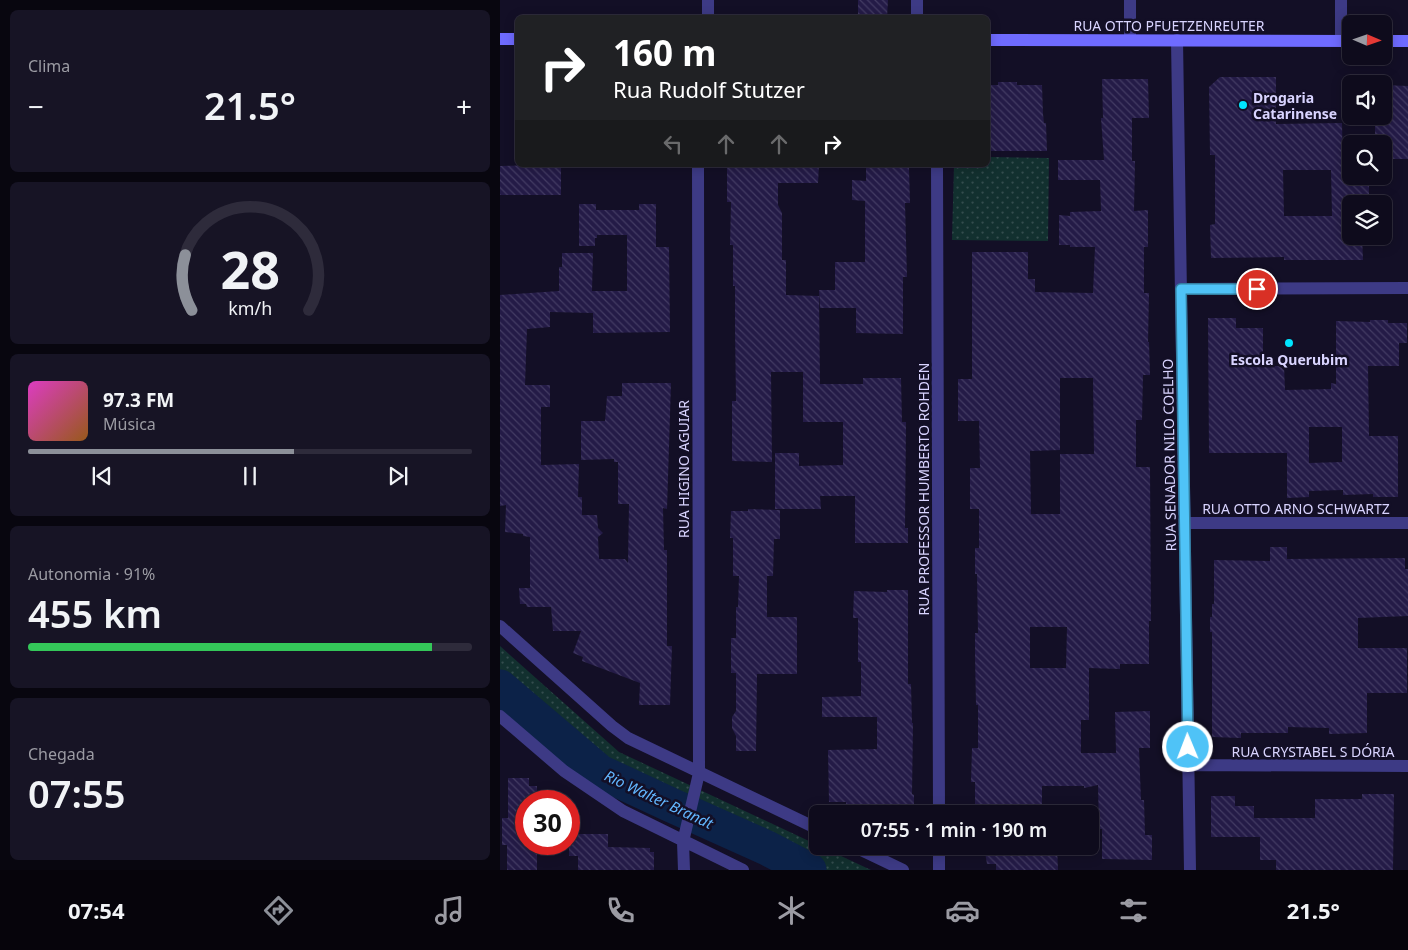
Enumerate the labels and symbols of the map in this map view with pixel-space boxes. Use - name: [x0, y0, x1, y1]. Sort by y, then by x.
- north arrow: [1342, 15, 1392, 65]
- street label: RUA OTTO PFUETZENREUTER: [1073, 16, 1265, 35]
- place label: Drogaria Catarinense: [1253, 88, 1337, 123]
- marker: Drogaria Catarinense: [1237, 99, 1249, 111]
- pin: [1236, 268, 1278, 310]
- marker: Escola Querubim: [1283, 337, 1295, 349]
- place label: Escola Querubim: [1230, 350, 1348, 369]
- street label: RUA SENADOR NILO COELHO: [1158, 358, 1180, 552]
- street label: RUA PROFESSOR HUMBERTO ROHDEN: [914, 363, 933, 615]
- street label: RUA HIGINO AGUIAR: [674, 400, 693, 538]
- street label: RUA OTTO ARNO SCHWARTZ: [1202, 499, 1390, 518]
- position arrow: [1161, 720, 1213, 772]
- street label: RUA CRYSTABEL S DÓRIA: [1231, 742, 1395, 761]
- water label: Rio Walter Brandt: [601, 765, 717, 833]
- speed limit sign: 30: [515, 790, 580, 855]

